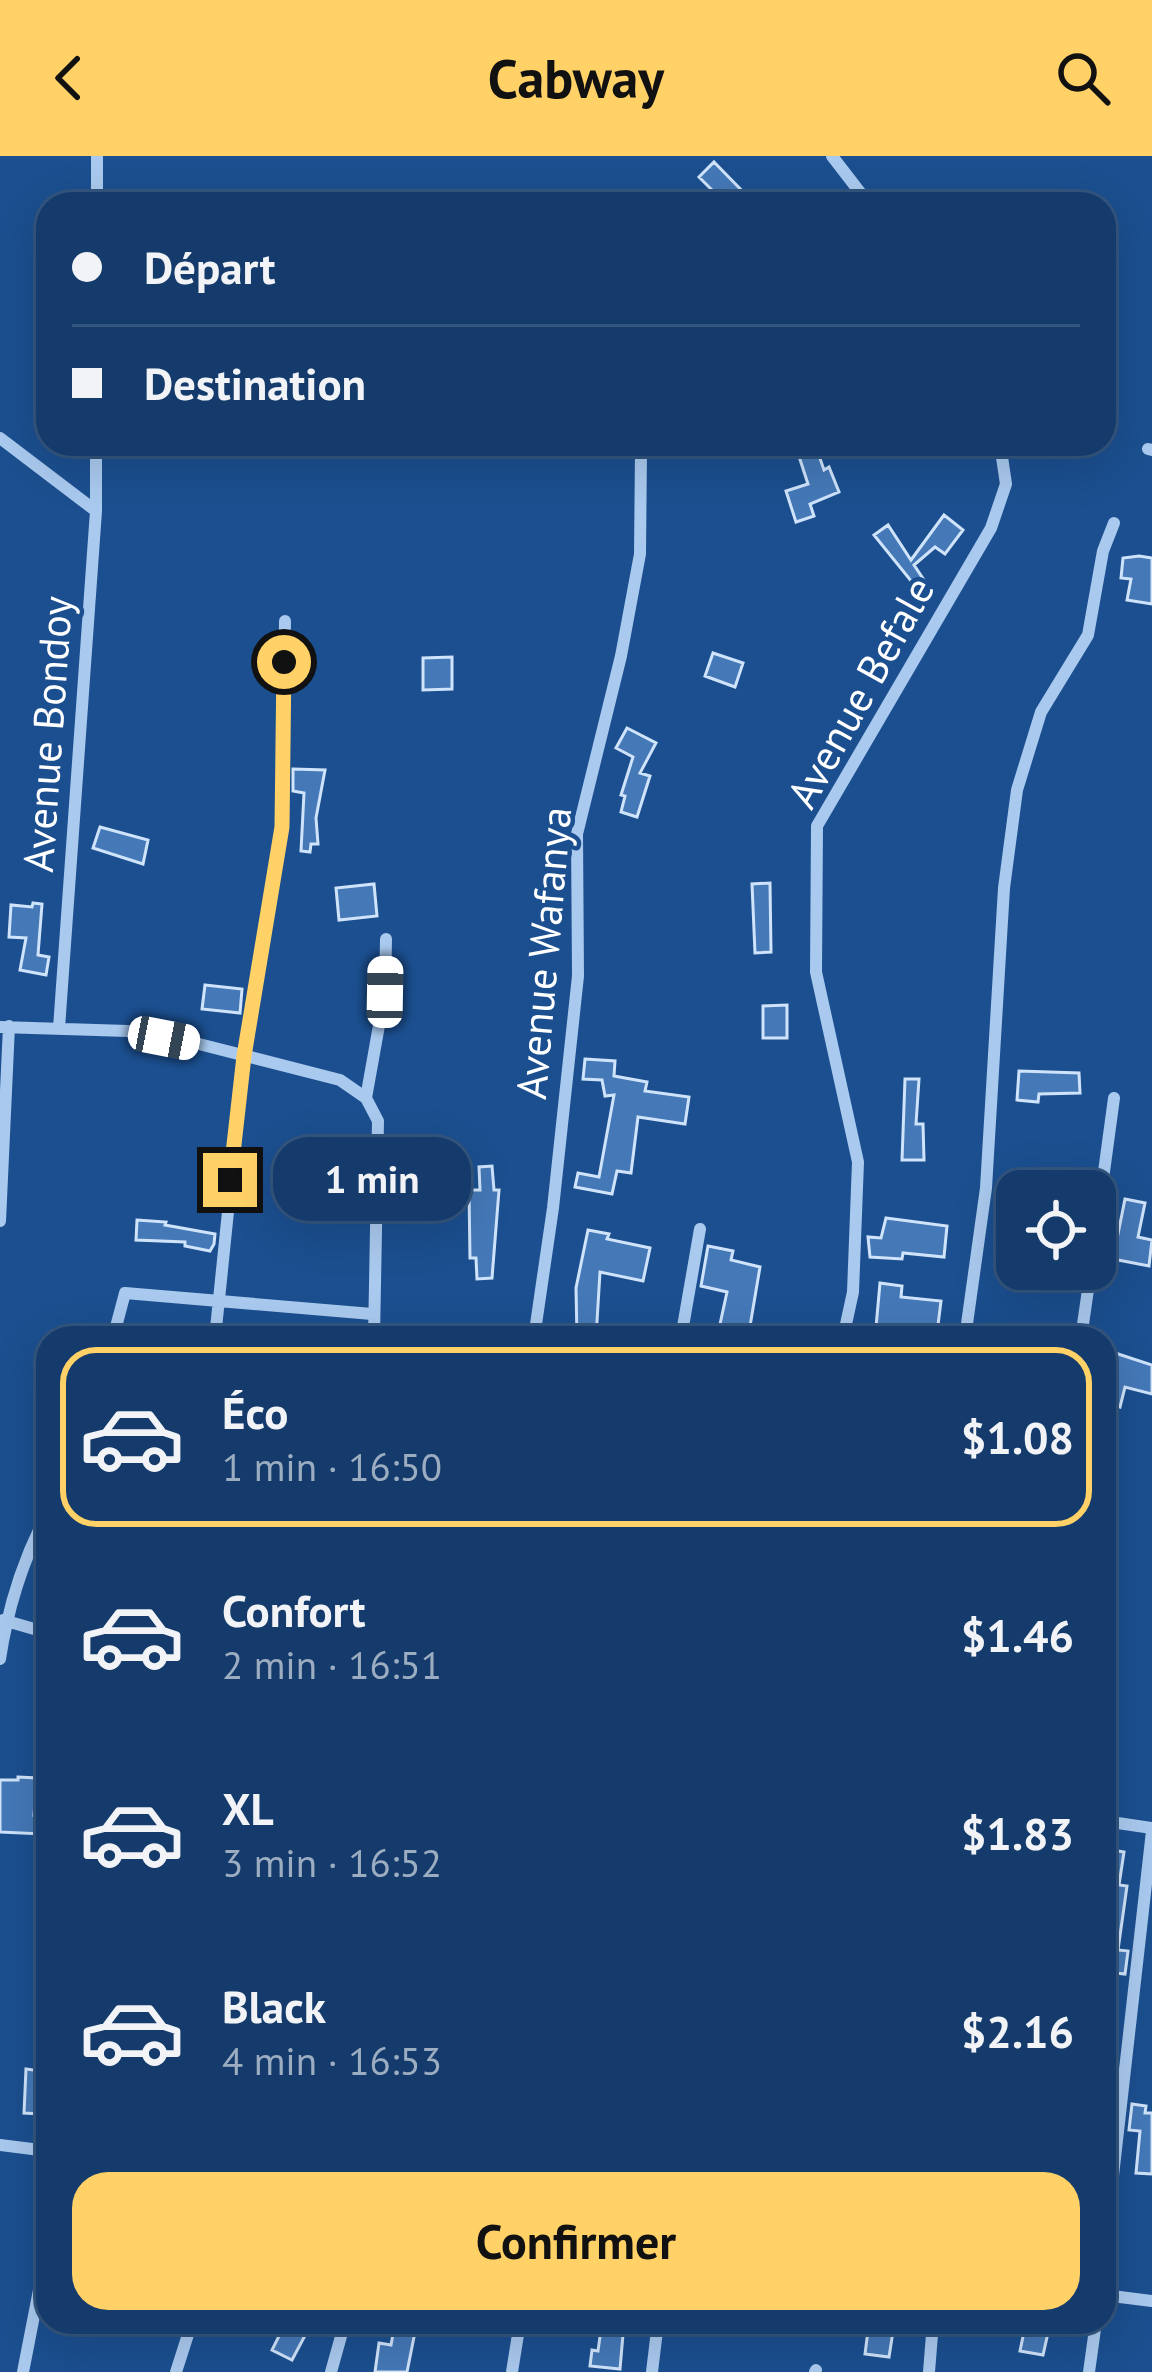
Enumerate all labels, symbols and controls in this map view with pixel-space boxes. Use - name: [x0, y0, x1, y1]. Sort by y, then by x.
- text: Cabway: [488, 43, 664, 113]
- icon: back: [36, 45, 102, 111]
- icon: search: [1050, 45, 1116, 111]
- text: Départ: [144, 238, 275, 296]
- text: Destination: [144, 354, 366, 412]
- street label: Avenue Befale: [774, 567, 946, 817]
- street label: Avenue Bondoy: [10, 594, 84, 874]
- route start: [257, 635, 311, 689]
- street label: Avenue Wafanya: [503, 805, 583, 1101]
- car: [366, 956, 404, 1028]
- car: [125, 1013, 203, 1063]
- callout: 1 min: [272, 1138, 470, 1222]
- route end: [203, 1153, 257, 1207]
- text: 1 min: [324, 1153, 420, 1204]
- map controls: [996, 1170, 1116, 1290]
- button: locate: [996, 1170, 1116, 1290]
- icon: car: [78, 1383, 186, 1491]
- text: Éco: [222, 1383, 288, 1441]
- text: $1.08: [961, 1408, 1074, 1466]
- text: 1 min · 16:50: [222, 1441, 442, 1492]
- icon: car: [78, 1581, 186, 1689]
- text: Confort: [222, 1581, 365, 1639]
- text: $1.46: [961, 1606, 1074, 1664]
- text: 2 min · 16:51: [222, 1639, 442, 1690]
- icon: car: [78, 1779, 186, 1887]
- text: XL: [222, 1779, 274, 1837]
- text: $1.83: [961, 1804, 1074, 1862]
- text: 3 min · 16:52: [222, 1837, 442, 1888]
- icon: car: [78, 1977, 186, 2085]
- text: Black: [222, 1977, 326, 2035]
- text: $2.16: [961, 2002, 1074, 2060]
- text: 4 min · 16:53: [222, 2035, 442, 2086]
- button: Confirmer: [72, 2172, 1080, 2310]

